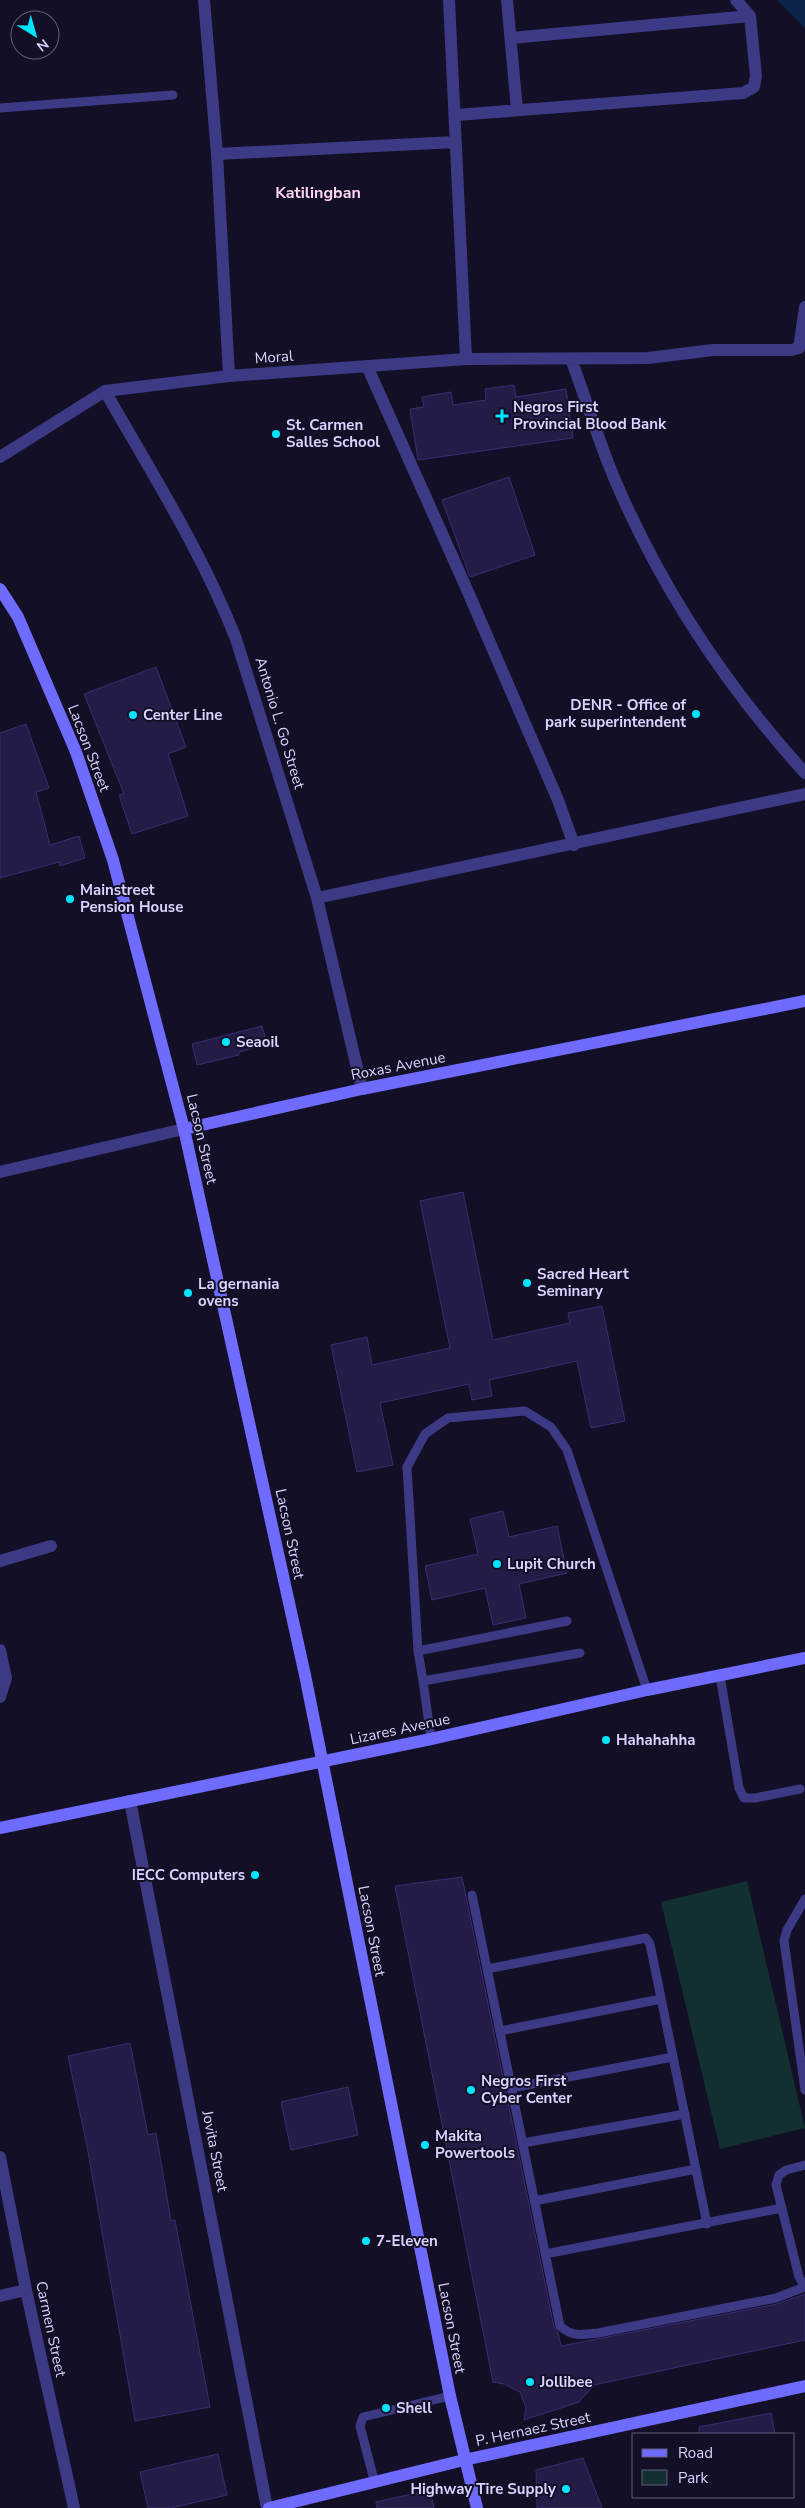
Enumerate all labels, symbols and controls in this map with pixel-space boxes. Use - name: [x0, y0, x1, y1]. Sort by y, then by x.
- north arrow: [10, 10, 60, 60]
- text: N: [33, 34, 52, 56]
- district label: Katilingban: [275, 182, 361, 204]
- street label: Moral: [254, 346, 295, 368]
- place label: Negros First Provincial Blood Bank: [513, 397, 667, 434]
- marker: Negros First Provincial Blood Bank: [495, 409, 509, 423]
- place label: St. Carmen Salles School: [286, 415, 380, 452]
- marker: St. Carmen Salles School: [270, 428, 282, 440]
- street label: Antonio L. Go Street: [250, 655, 310, 792]
- place label: DENR - Office of park superintendent: [545, 695, 687, 732]
- street label: Lacson Street: [63, 702, 115, 795]
- place label: Center Line: [143, 705, 222, 725]
- marker: DENR - Office of park superintendent: [690, 708, 702, 720]
- marker: Center Line: [127, 709, 139, 721]
- place label: Mainstreet Pension House: [80, 880, 183, 917]
- marker: Mainstreet Pension House: [64, 893, 76, 905]
- place label: Seaoil: [236, 1032, 279, 1052]
- marker: Seaoil: [220, 1036, 232, 1048]
- street label: Roxas Avenue: [349, 1047, 447, 1085]
- street label: Lacson Street: [182, 1092, 222, 1187]
- place label: Sacred Heart Seminary: [537, 1264, 629, 1301]
- place label: La gernania ovens: [198, 1274, 280, 1311]
- marker: Sacred Heart Seminary: [521, 1277, 533, 1289]
- marker: La gernania ovens: [182, 1287, 194, 1299]
- street label: Lacson Street: [271, 1487, 309, 1582]
- place label: Lupit Church: [507, 1554, 596, 1574]
- marker: Lupit Church: [491, 1558, 503, 1570]
- street label: Lizares Avenue: [348, 1709, 452, 1749]
- place label: Hahahahha: [616, 1730, 696, 1750]
- marker: Hahahahha: [600, 1734, 612, 1746]
- place label: IECC Computers: [132, 1865, 245, 1885]
- marker: IECC Computers: [249, 1869, 261, 1881]
- street label: Lacson Street: [353, 1884, 391, 1979]
- place label: Negros First Cyber Center: [481, 2071, 572, 2108]
- marker: Negros First Cyber Center: [465, 2084, 477, 2096]
- street label: Jovita Street: [197, 2108, 233, 2194]
- place label: Makita Powertools: [435, 2126, 515, 2163]
- marker: Makita Powertools: [419, 2139, 431, 2151]
- place label: 7-Eleven: [376, 2231, 438, 2251]
- marker: 7-Eleven: [360, 2235, 372, 2247]
- street label: Carmen Street: [31, 2279, 71, 2379]
- street label: Lacson Street: [433, 2281, 471, 2376]
- place label: Jollibee: [539, 2372, 593, 2392]
- marker: Jollibee: [524, 2376, 536, 2388]
- place label: Shell: [396, 2398, 432, 2418]
- marker: Shell: [380, 2402, 392, 2414]
- street label: P. Hernaez Street: [474, 2407, 593, 2451]
- legend: [632, 2433, 795, 2498]
- text: Road: [678, 2443, 713, 2463]
- text: Park: [678, 2468, 708, 2488]
- place label: Highway Tire Supply: [410, 2479, 556, 2499]
- marker: Highway Tire Supply: [560, 2483, 572, 2495]

